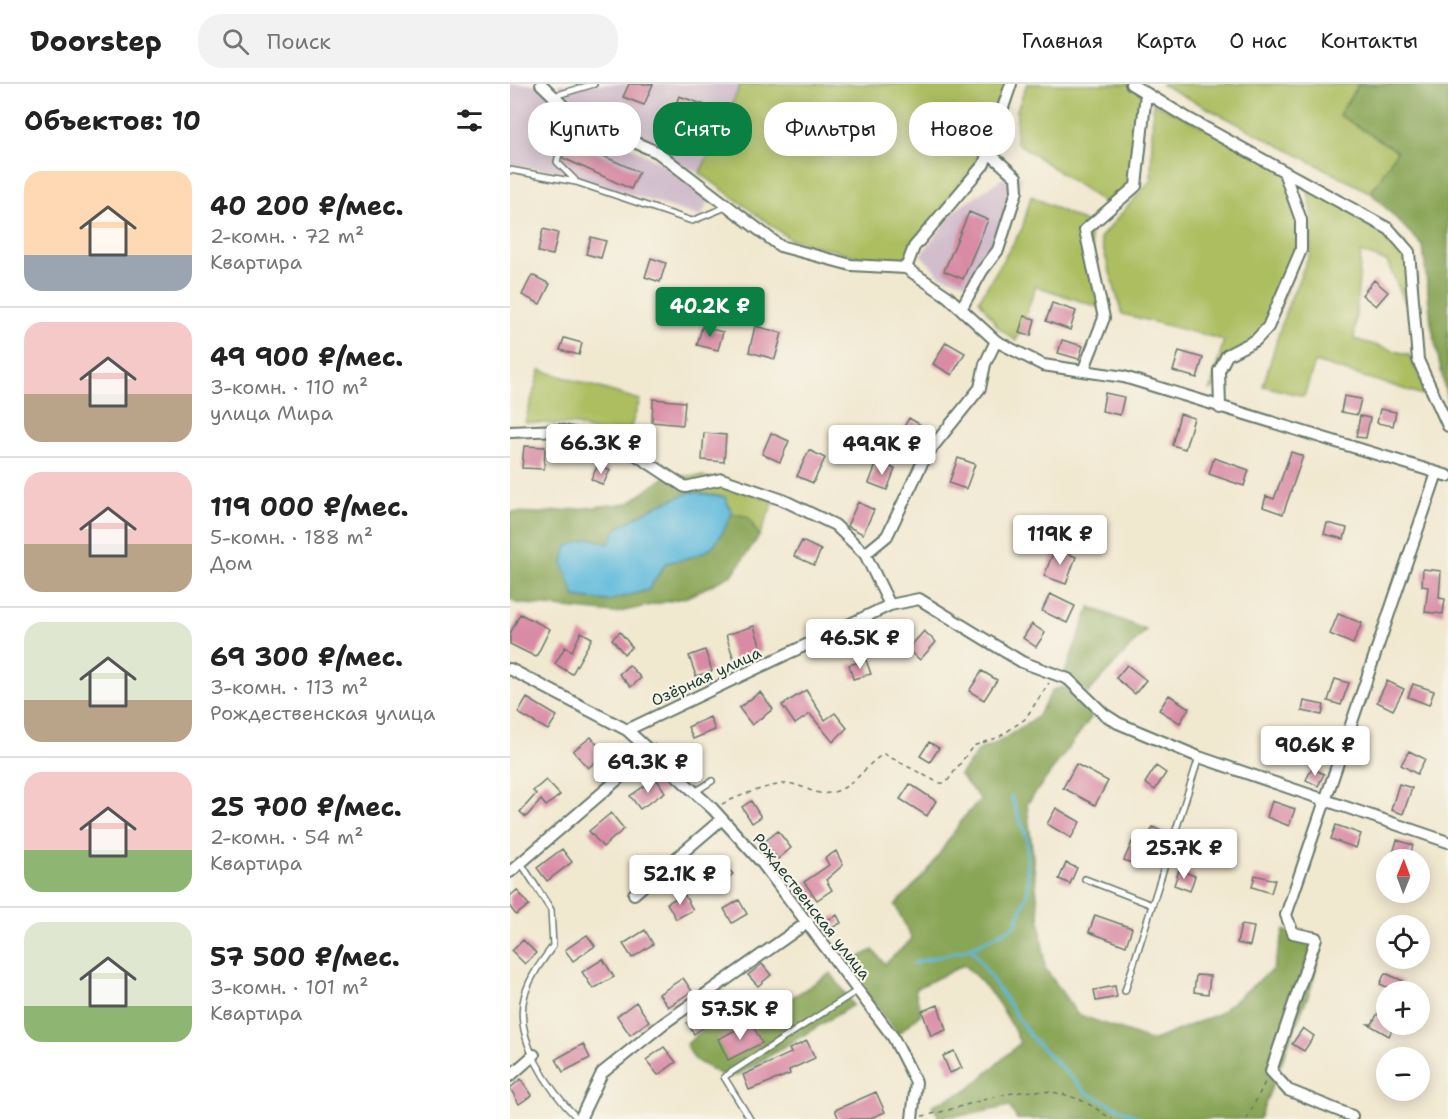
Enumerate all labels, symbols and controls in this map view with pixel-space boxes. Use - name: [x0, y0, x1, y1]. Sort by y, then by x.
- search box: [198, 14, 618, 68]
- text: Doorstep: [30, 22, 162, 60]
- icon: search: [219, 25, 252, 58]
- text: Поиск: [267, 27, 331, 56]
- text: Главная: [1022, 27, 1103, 55]
- text: Карта: [1136, 27, 1196, 55]
- text: О нас: [1229, 27, 1287, 55]
- text: Контакты: [1320, 27, 1418, 55]
- chip: Купить: [528, 102, 641, 156]
- chip: Снять: [653, 102, 752, 156]
- chip: Фильтры: [764, 102, 897, 156]
- chip: Новое: [909, 102, 1015, 156]
- text: Объектов: 10: [24, 103, 201, 138]
- icon: filters: [453, 104, 486, 137]
- text: 40 200 ₽/мес.: [210, 188, 404, 223]
- icon: home: [72, 195, 144, 267]
- text: 2-комн. · 72 m²: [210, 223, 364, 249]
- text: Квартира: [210, 249, 302, 275]
- pin: 40.2K ₽: [655, 287, 765, 338]
- text: 40.2K ₽: [670, 293, 750, 319]
- text: 49 900 ₽/мес.: [210, 339, 403, 374]
- icon: home: [72, 346, 144, 418]
- text: 3-комн. · 110 m²: [210, 374, 368, 400]
- text: улица Мира: [210, 400, 333, 426]
- pin: 66.3K ₽: [546, 424, 656, 475]
- pin: 49.9K ₽: [827, 425, 937, 476]
- text: 66.3K ₽: [560, 430, 642, 456]
- text: 49.9K ₽: [843, 431, 921, 457]
- text: 119 000 ₽/мес.: [210, 489, 409, 524]
- icon: home: [72, 496, 144, 568]
- pin: 119K ₽: [1011, 515, 1109, 566]
- text: 119K ₽: [1027, 521, 1093, 547]
- text: 5-комн. · 188 m²: [210, 524, 373, 550]
- text: Дом: [210, 550, 252, 576]
- pin: 46.5K ₽: [805, 619, 915, 670]
- text: 46.5K ₽: [820, 625, 900, 651]
- text: 69 300 ₽/мес.: [210, 639, 403, 674]
- street label: Озёрная улица: [648, 642, 765, 711]
- icon: home: [72, 646, 144, 718]
- text: 3-комн. · 113 m²: [210, 674, 368, 700]
- text: Рождественская улица: [210, 700, 435, 726]
- pin: 90.6K ₽: [1260, 726, 1370, 777]
- text: 90.6K ₽: [1275, 732, 1355, 758]
- pin: 69.3K ₽: [593, 743, 703, 794]
- text: 69.3K ₽: [608, 749, 688, 775]
- text: 25 700 ₽/мес.: [210, 789, 402, 824]
- icon: home: [72, 796, 144, 868]
- text: 2-комн. · 54 m²: [210, 824, 364, 850]
- street label: Рождественская улица: [748, 829, 875, 984]
- pin: 25.7K ₽: [1129, 829, 1239, 880]
- text: 25.7K ₽: [1145, 835, 1223, 861]
- north arrow: [1376, 849, 1430, 903]
- map controls: [1376, 849, 1430, 1101]
- text: Квартира: [210, 850, 302, 876]
- pin: 52.1K ₽: [625, 855, 735, 906]
- text: 52.1K ₽: [643, 861, 717, 887]
- button: locate: [1376, 915, 1430, 969]
- text: 57 500 ₽/мес.: [210, 939, 400, 974]
- icon: home: [72, 946, 144, 1018]
- text: 3-комн. · 101 m²: [210, 974, 368, 1000]
- button: +: [1376, 981, 1430, 1035]
- pin: 57.5K ₽: [685, 990, 795, 1041]
- text: 57.5K ₽: [701, 996, 779, 1022]
- text: Квартира: [210, 1000, 302, 1026]
- button: −: [1376, 1047, 1430, 1101]

